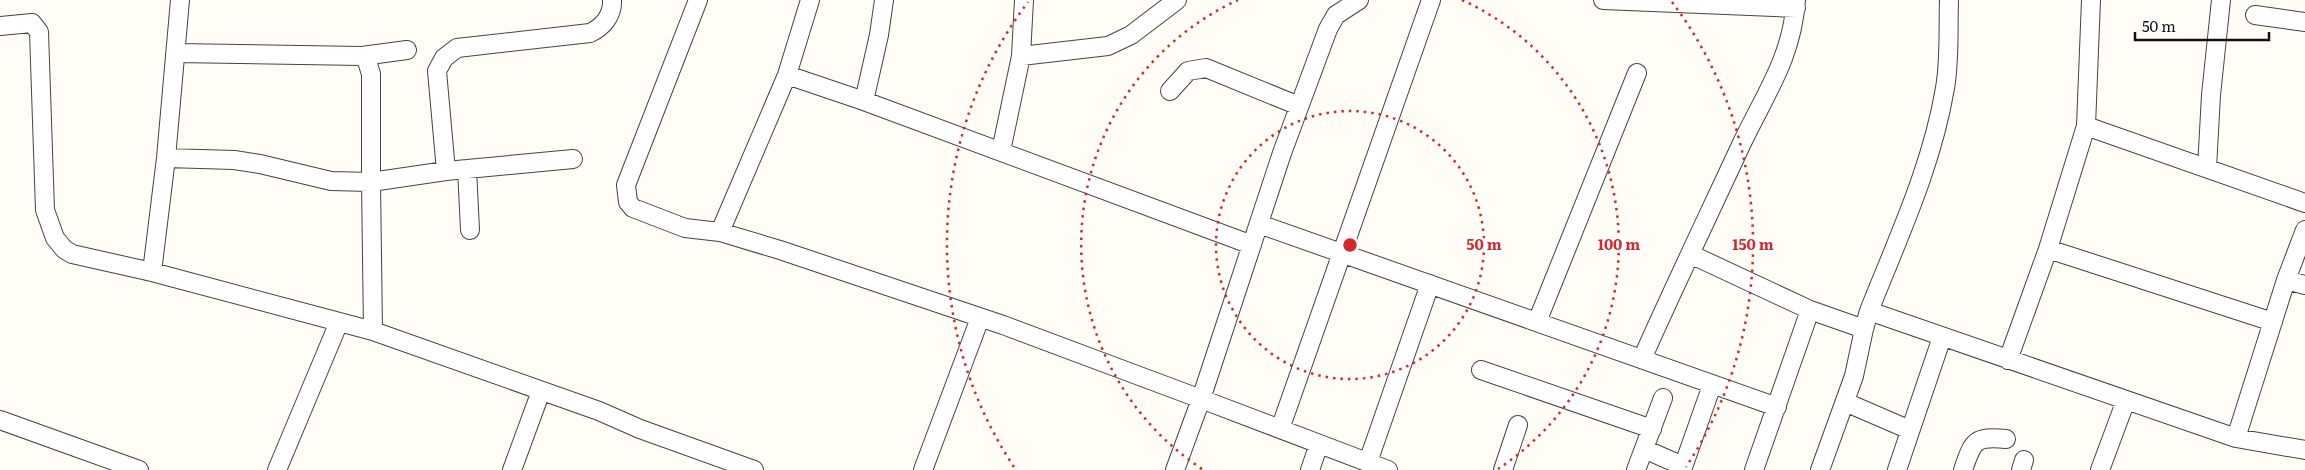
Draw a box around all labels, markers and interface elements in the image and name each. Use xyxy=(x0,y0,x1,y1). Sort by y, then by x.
scale bar xyxy=(2135,10,2269,42)
text: 50 m xyxy=(2142,14,2176,37)
text: 50 m xyxy=(1466,232,1502,255)
text: 100 m xyxy=(1598,232,1640,255)
text: 150 m xyxy=(1732,232,1774,255)
centre of rings xyxy=(1341,236,1359,254)

